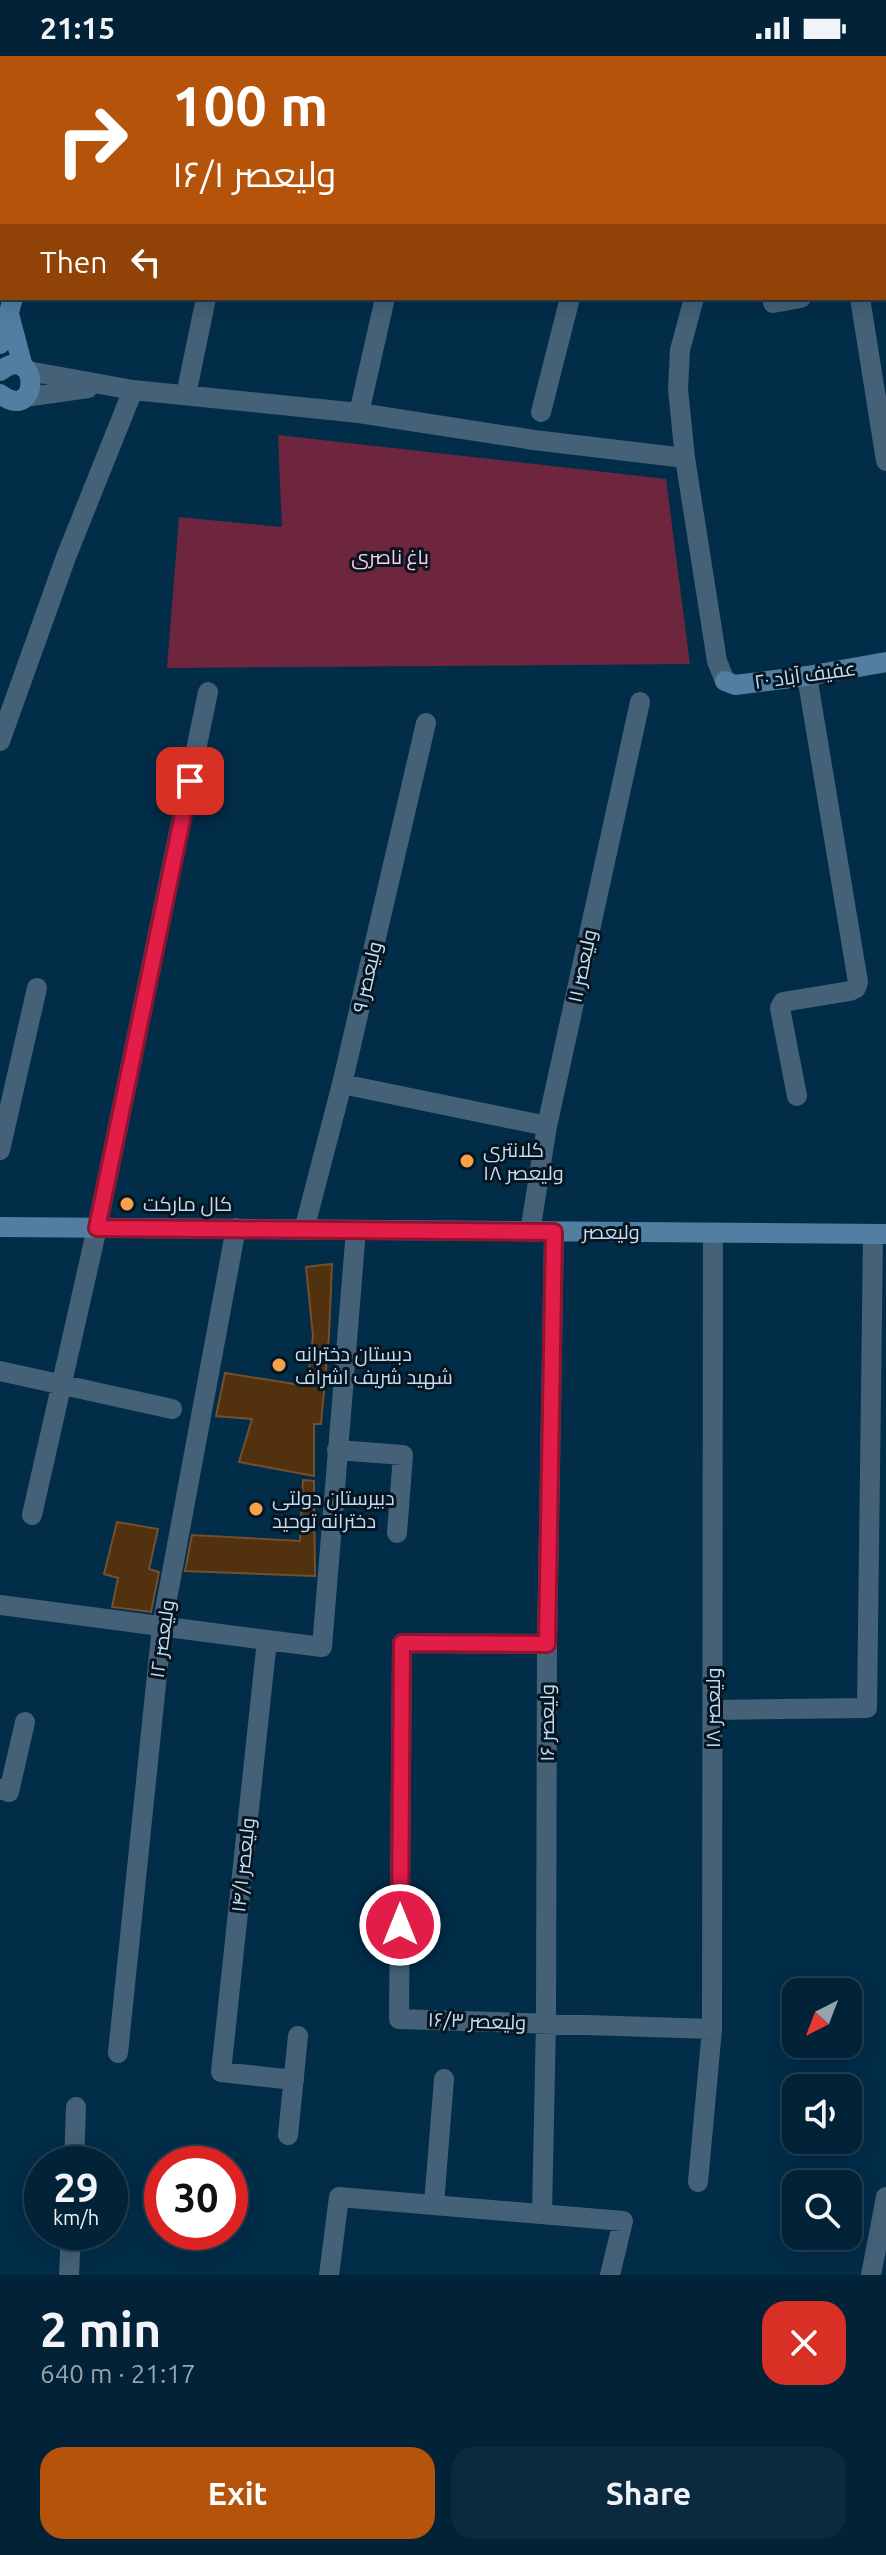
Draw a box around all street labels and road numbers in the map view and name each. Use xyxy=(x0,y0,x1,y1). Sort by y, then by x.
street label: عفیف آباد ۲۰ xyxy=(753,656,857,693)
street label: ۱۱ ولیعصر xyxy=(563,927,601,1005)
street label: ۹ ولیعصر xyxy=(347,939,387,1015)
street label: ولیعصر xyxy=(581,1220,640,1244)
street label: ۱۲ ولیعصر xyxy=(145,1598,179,1680)
street label: ۱۸ ولیعصر xyxy=(701,1668,725,1748)
street label: ۱۶ ولیعصر xyxy=(535,1684,559,1762)
street label: ۱۴/۱ ولیعصر xyxy=(226,1817,260,1913)
street label: ۱۶/۳ ولیعصر xyxy=(427,2007,527,2035)

